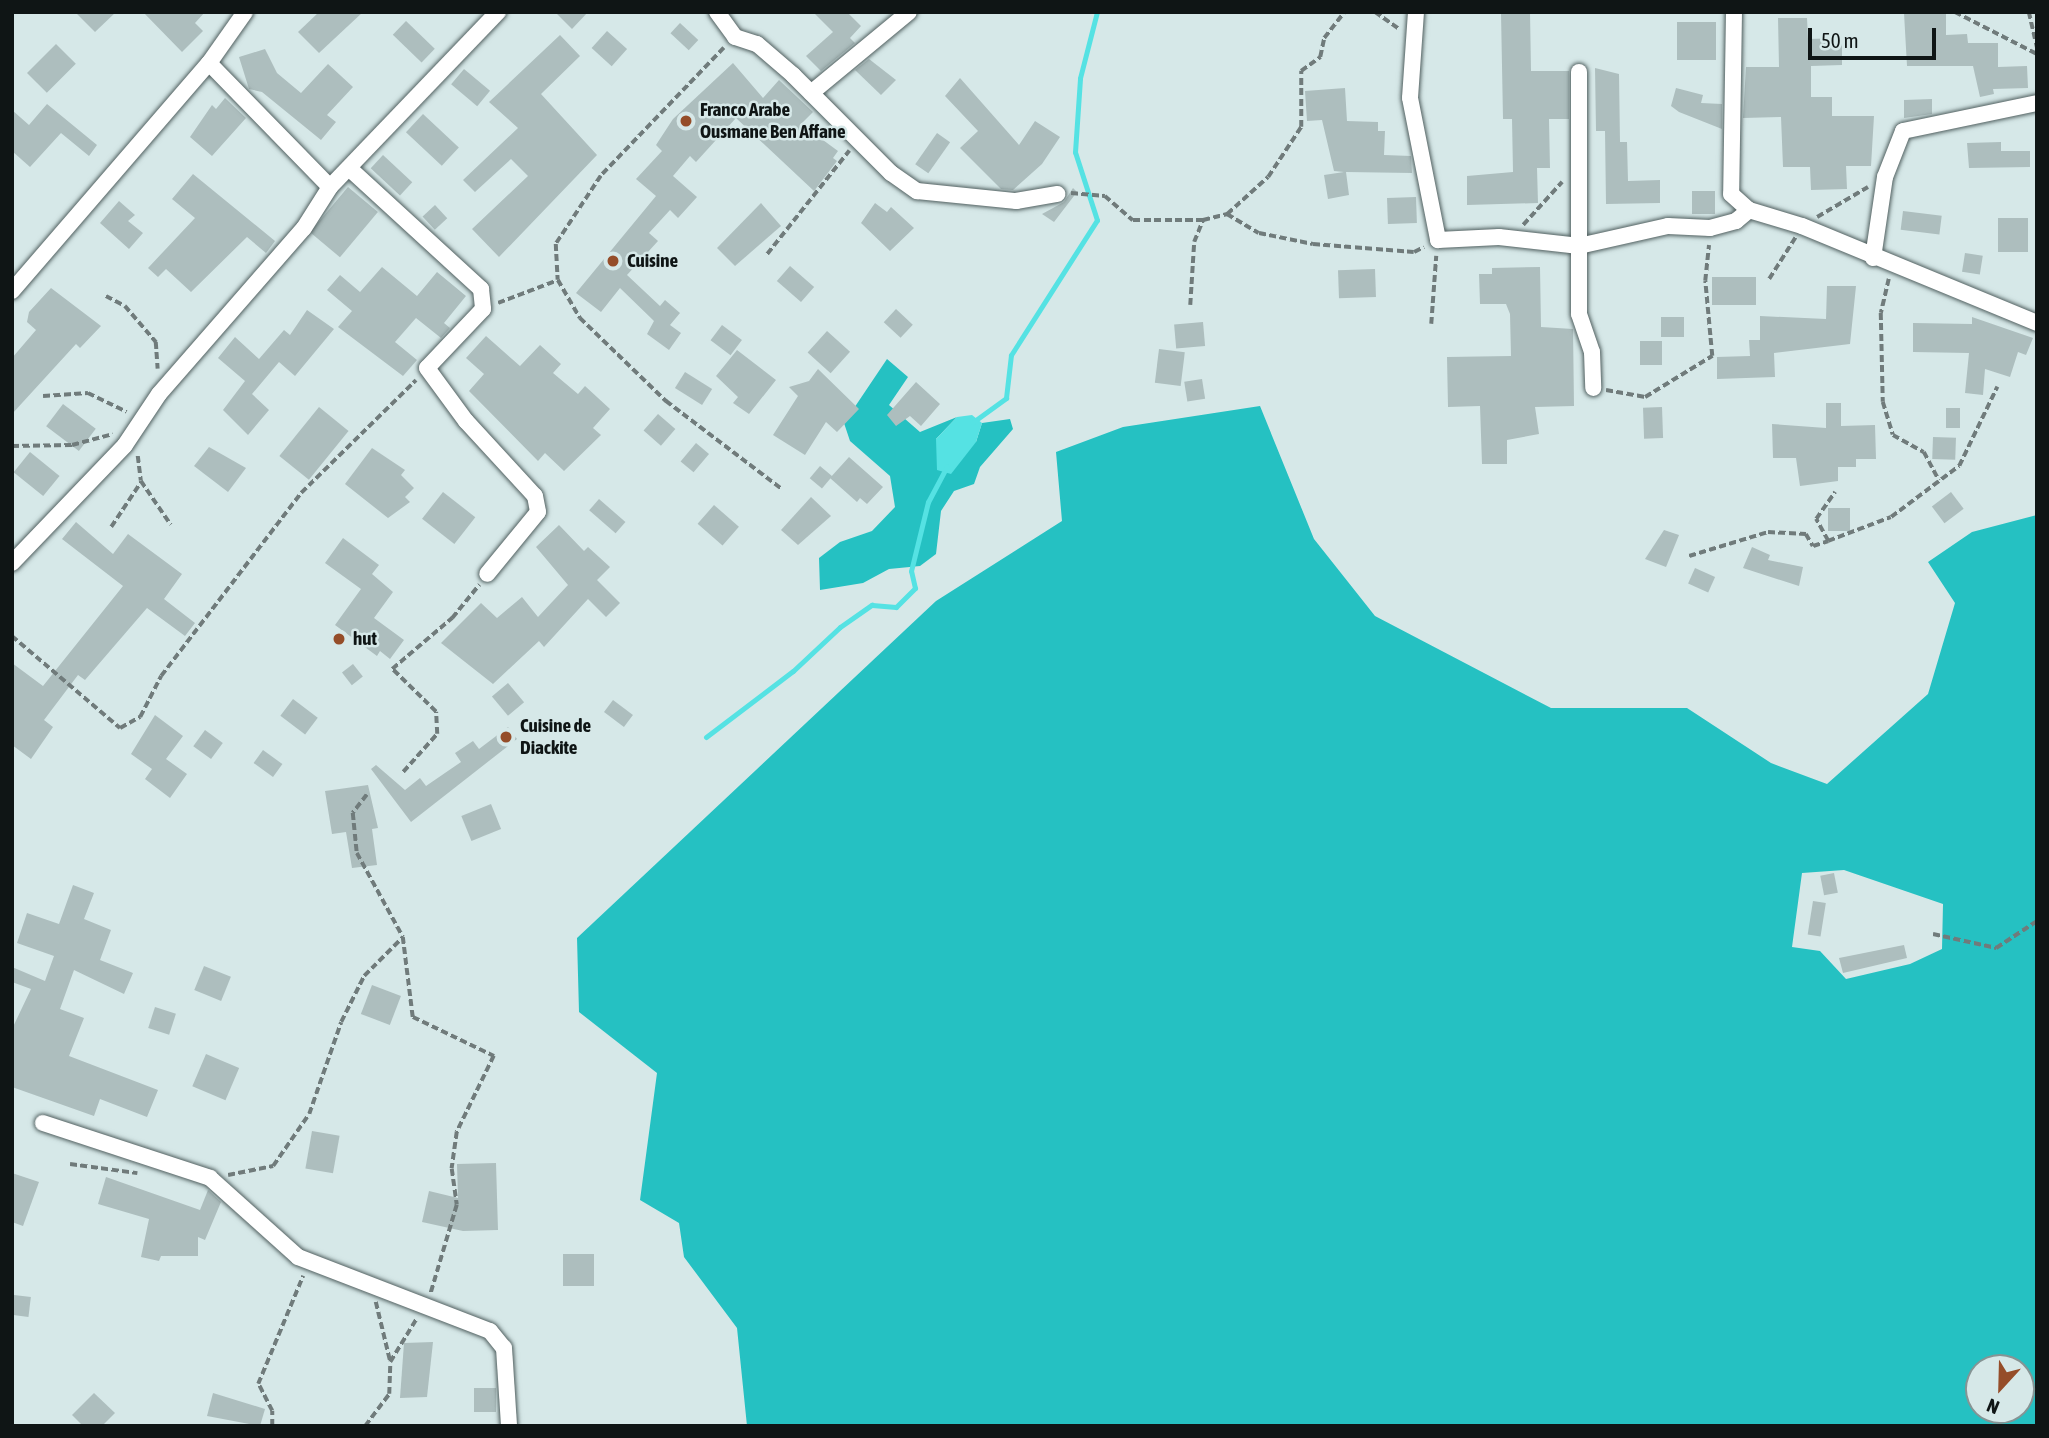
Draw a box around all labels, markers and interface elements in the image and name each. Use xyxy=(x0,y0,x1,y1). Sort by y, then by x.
scale bar xyxy=(1811,14,1939,58)
text: 50 m xyxy=(1821,28,1859,52)
place label: Franco Arabe Ousmane Ben Affane xyxy=(700,99,846,143)
marker: Franco Arabe Ousmane Ben Affane xyxy=(678,113,694,129)
place label: Cuisine xyxy=(627,250,678,272)
marker: Cuisine xyxy=(605,253,621,269)
place label: hut xyxy=(353,628,377,650)
marker: hut xyxy=(331,631,347,647)
place label: Cuisine de Diackite xyxy=(520,715,591,759)
marker: Cuisine de Diackite xyxy=(498,729,514,745)
north arrow xyxy=(1965,1354,2035,1424)
text: N xyxy=(1984,1394,2002,1419)

